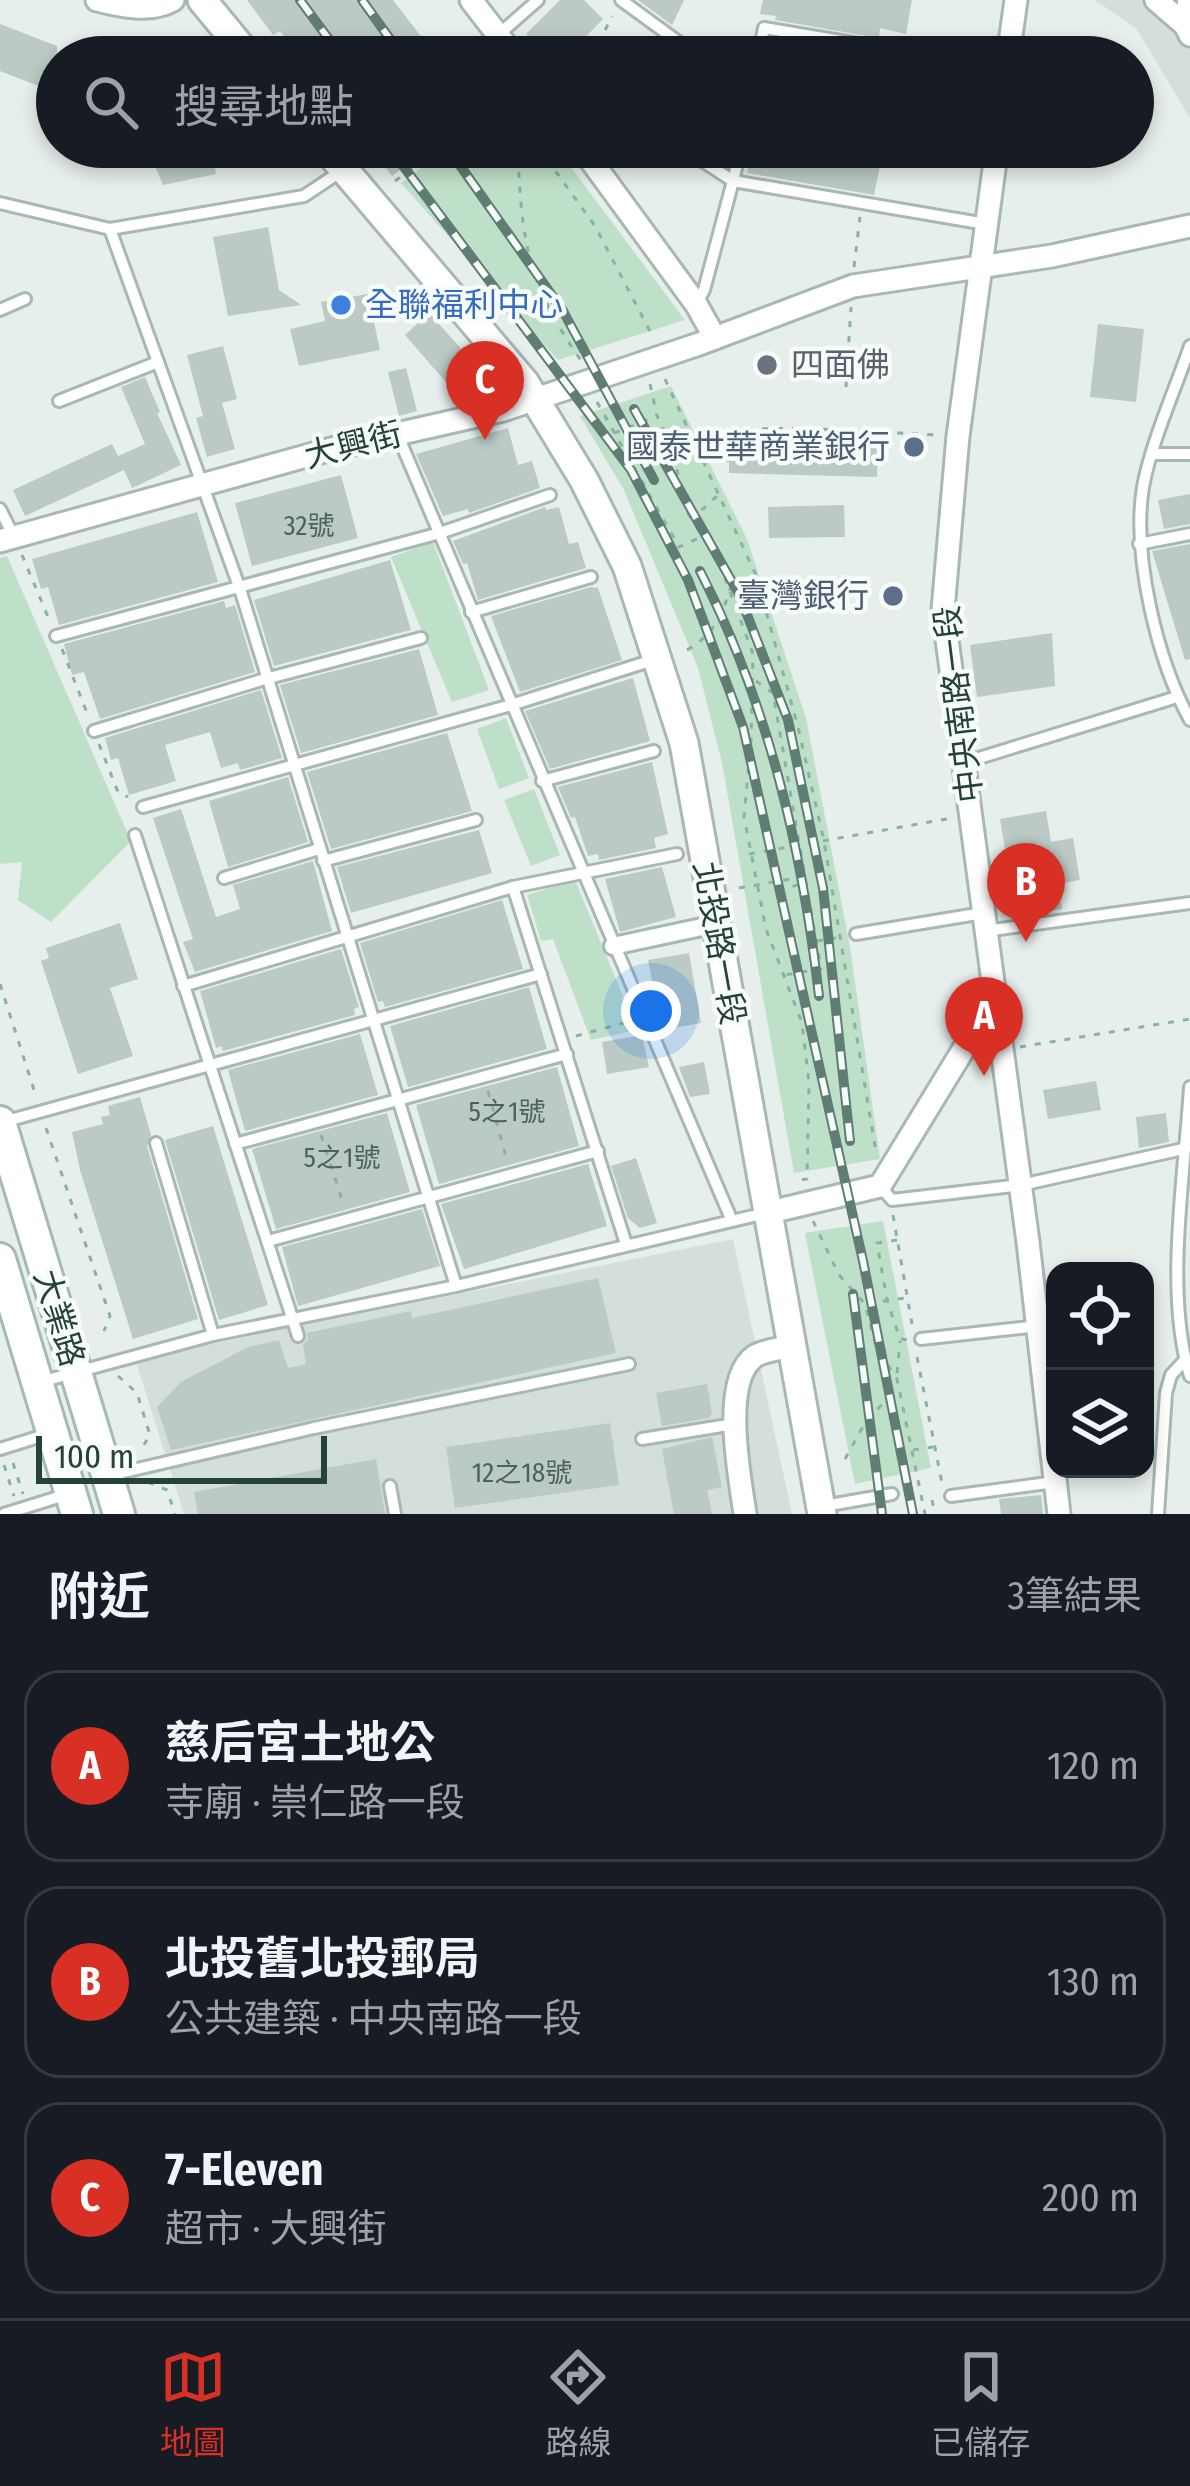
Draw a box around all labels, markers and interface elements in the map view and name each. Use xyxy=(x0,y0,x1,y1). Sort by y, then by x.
search box xyxy=(36,36,1154,168)
icon: search xyxy=(78,69,144,135)
text: 搜尋地點 xyxy=(174,80,354,134)
place label: 全聯福利中心 xyxy=(365,285,563,325)
marker: 全聯福利中心 xyxy=(328,292,354,318)
pin: C xyxy=(446,341,524,440)
place label: 四面佛 xyxy=(791,345,890,385)
marker: 四面佛 xyxy=(754,352,780,378)
street label: 大興街 xyxy=(300,414,406,476)
place label: 國泰世華商業銀行 xyxy=(626,427,890,467)
marker: 國泰世華商業銀行 xyxy=(901,434,927,460)
house number: 32號 xyxy=(284,510,334,542)
place label: 臺灣銀行 xyxy=(737,576,869,616)
marker: 臺灣銀行 xyxy=(880,583,906,609)
street label: 中央南路一段 xyxy=(927,603,991,805)
pin: B xyxy=(987,843,1065,942)
street label: 北投路一段 xyxy=(685,858,753,1028)
pin: A xyxy=(945,977,1023,1076)
your location xyxy=(621,981,681,1041)
house number: 5之1號 xyxy=(469,1096,545,1128)
house number: 5之1號 xyxy=(304,1142,380,1174)
map controls xyxy=(1046,1262,1154,1478)
button: locate xyxy=(1046,1262,1154,1370)
street label: 大業路 xyxy=(25,1265,93,1371)
button: layers xyxy=(1046,1370,1154,1478)
scale bar xyxy=(36,1430,327,1483)
text: 100 m xyxy=(54,1437,134,1477)
house number: 12之18號 xyxy=(472,1457,572,1489)
text: 附近 xyxy=(48,1566,150,1628)
text: 3筆結果 xyxy=(1007,1573,1142,1619)
text: 慈后宮土地公 xyxy=(165,1716,435,1770)
text: A xyxy=(79,1743,101,1789)
text: 120 m xyxy=(1047,1743,1139,1789)
text: 寺廟 · 崇仁路一段 xyxy=(165,1780,465,1826)
text: 北投舊北投郵局 xyxy=(165,1932,480,1986)
text: B xyxy=(79,1959,101,2005)
text: 130 m xyxy=(1047,1959,1139,2005)
text: 公共建築 · 中央南路一段 xyxy=(165,1996,582,2042)
text: 7-Eleven xyxy=(165,2143,324,2197)
text: C xyxy=(80,2175,100,2221)
text: 200 m xyxy=(1042,2175,1139,2221)
text: 超市 · 大興街 xyxy=(165,2206,387,2252)
tab: 地圖 xyxy=(160,2344,226,2464)
tab: 路線 xyxy=(545,2344,611,2464)
tab: 已儲存 xyxy=(931,2344,1030,2464)

